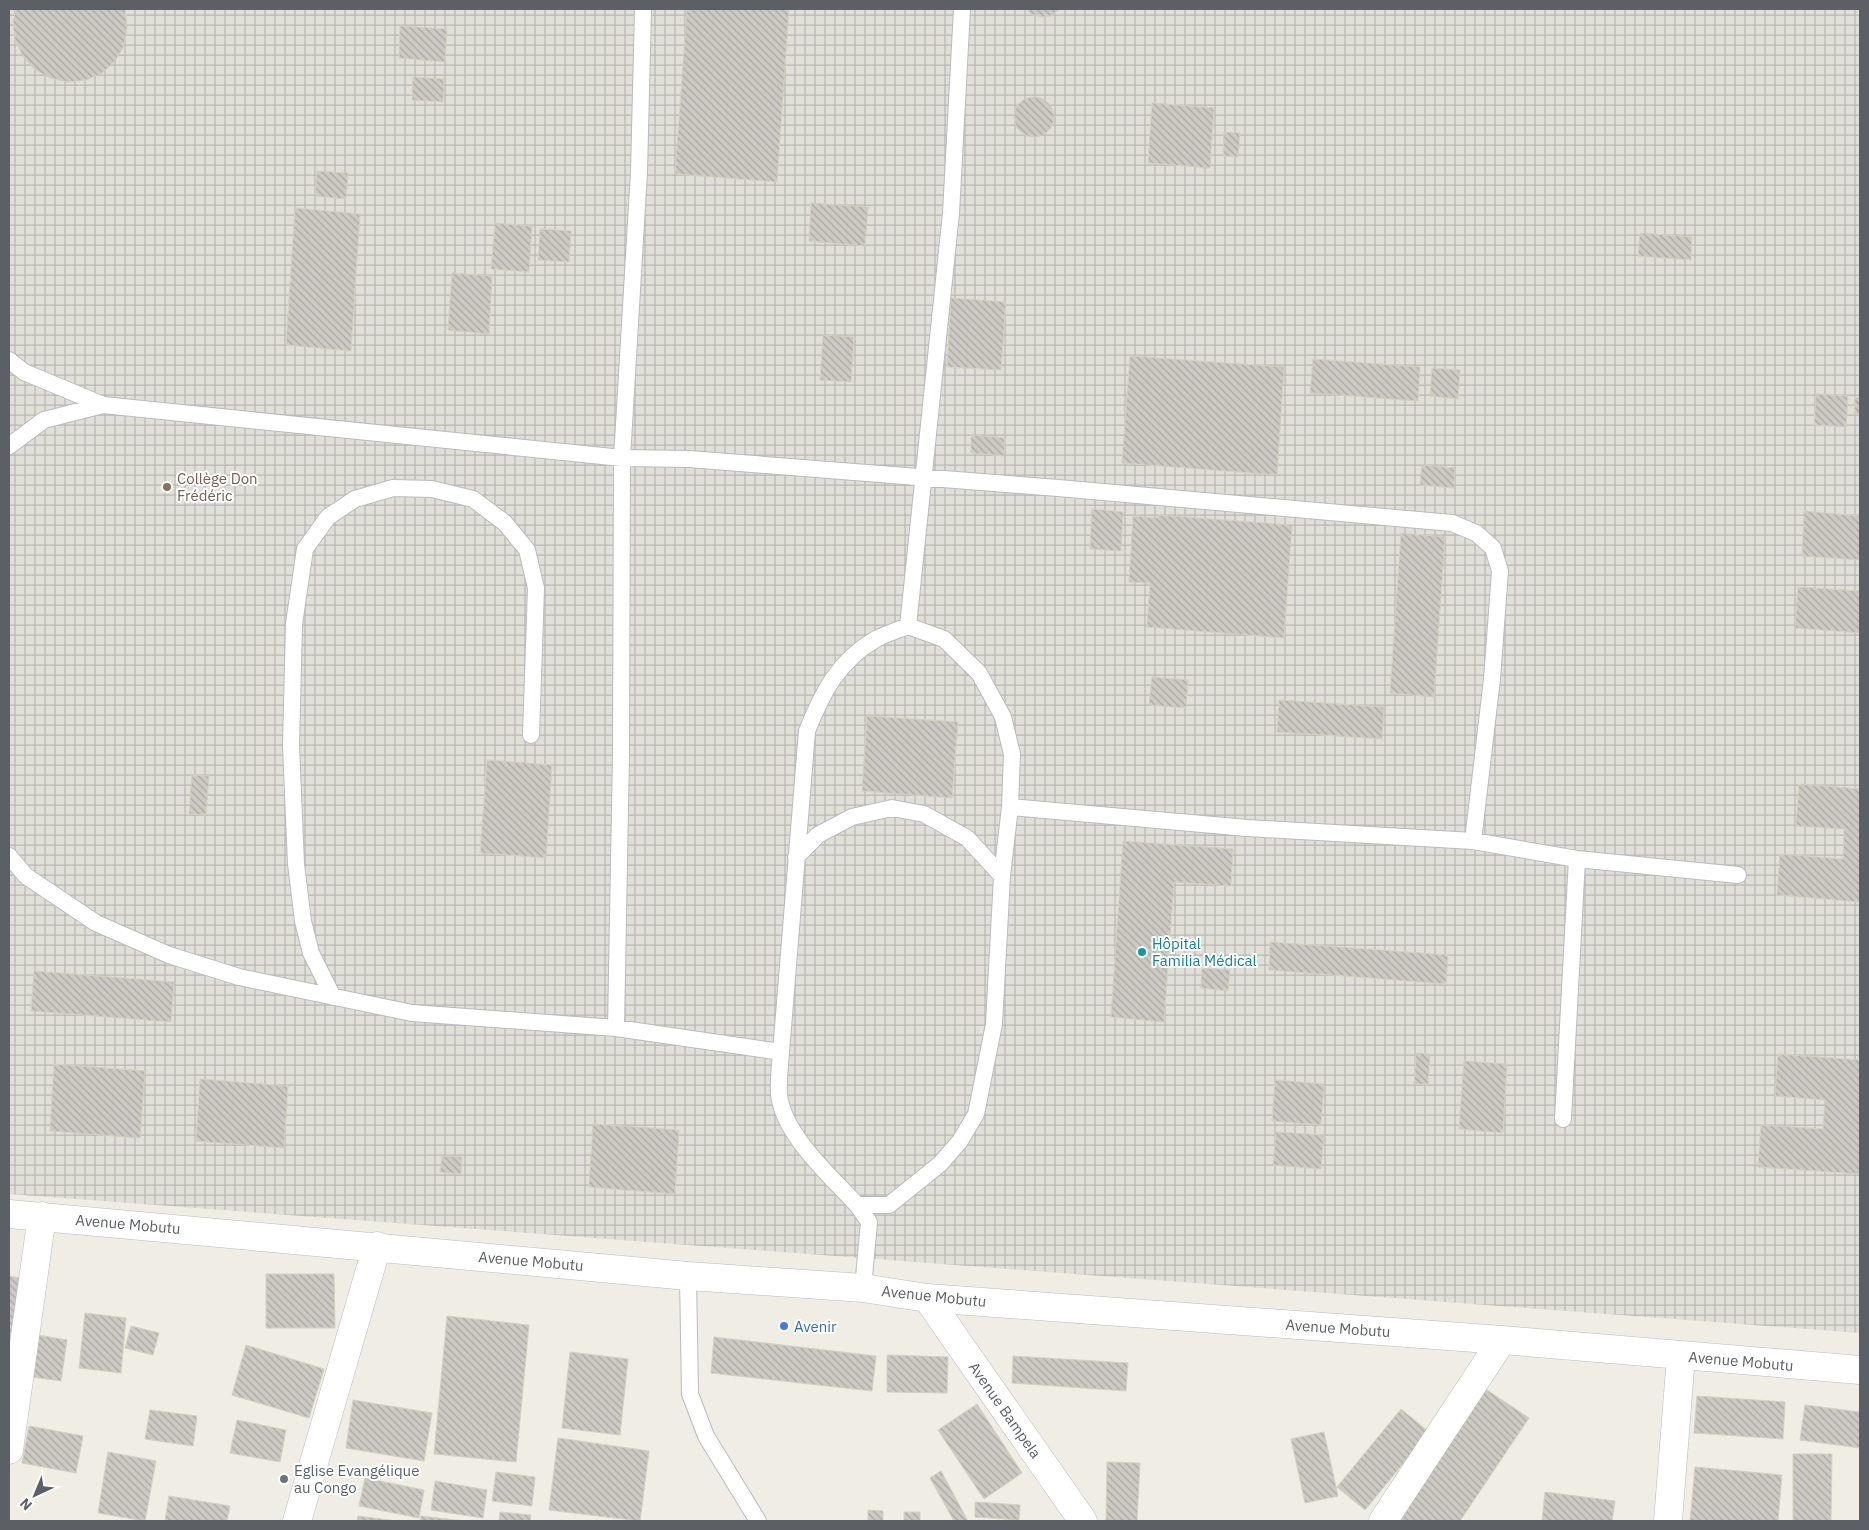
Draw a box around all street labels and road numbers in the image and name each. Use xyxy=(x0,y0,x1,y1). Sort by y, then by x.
street label: Avenue Mobutu xyxy=(75,1210,181,1238)
street label: Avenue Mobutu xyxy=(478,1247,584,1275)
street label: Avenue Mobutu xyxy=(881,1281,987,1311)
street label: Avenue Mobutu xyxy=(1285,1315,1391,1341)
street label: Avenue Mobutu xyxy=(1688,1347,1794,1375)
street label: Avenue Bampela xyxy=(965,1358,1045,1462)

